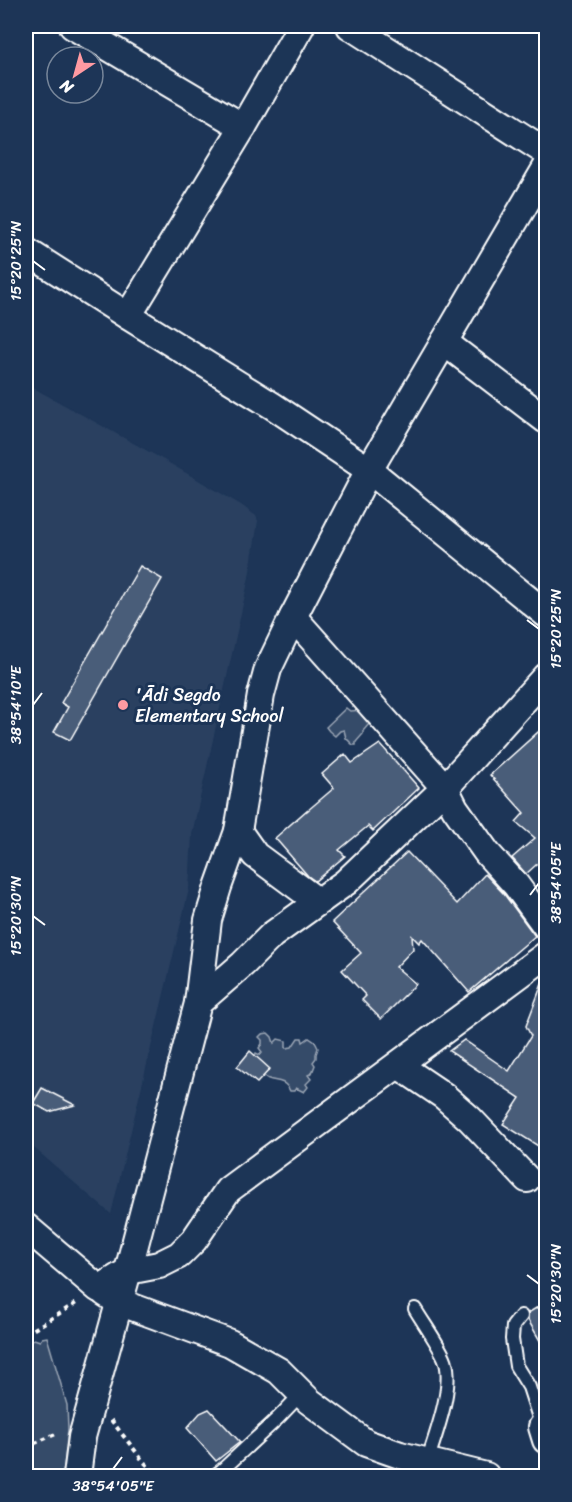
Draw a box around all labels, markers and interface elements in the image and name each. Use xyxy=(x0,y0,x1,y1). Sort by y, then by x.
north arrow xyxy=(45,45,105,105)
text: N xyxy=(53,71,80,102)
text: 15°20'25"N xyxy=(3,220,29,301)
text: 15°20'25"N xyxy=(543,588,569,669)
text: 38°54'10"E xyxy=(3,664,29,744)
place label: 'Ādi Segdo Elementary School xyxy=(135,679,284,732)
marker: 'Ādi Segdo Elementary School xyxy=(116,698,130,712)
text: 38°54'05"E xyxy=(543,841,569,924)
text: 15°20'30"N xyxy=(3,875,29,956)
text: 15°20'30"N xyxy=(543,1243,569,1324)
text: 38°54'05"E xyxy=(72,1473,155,1499)

